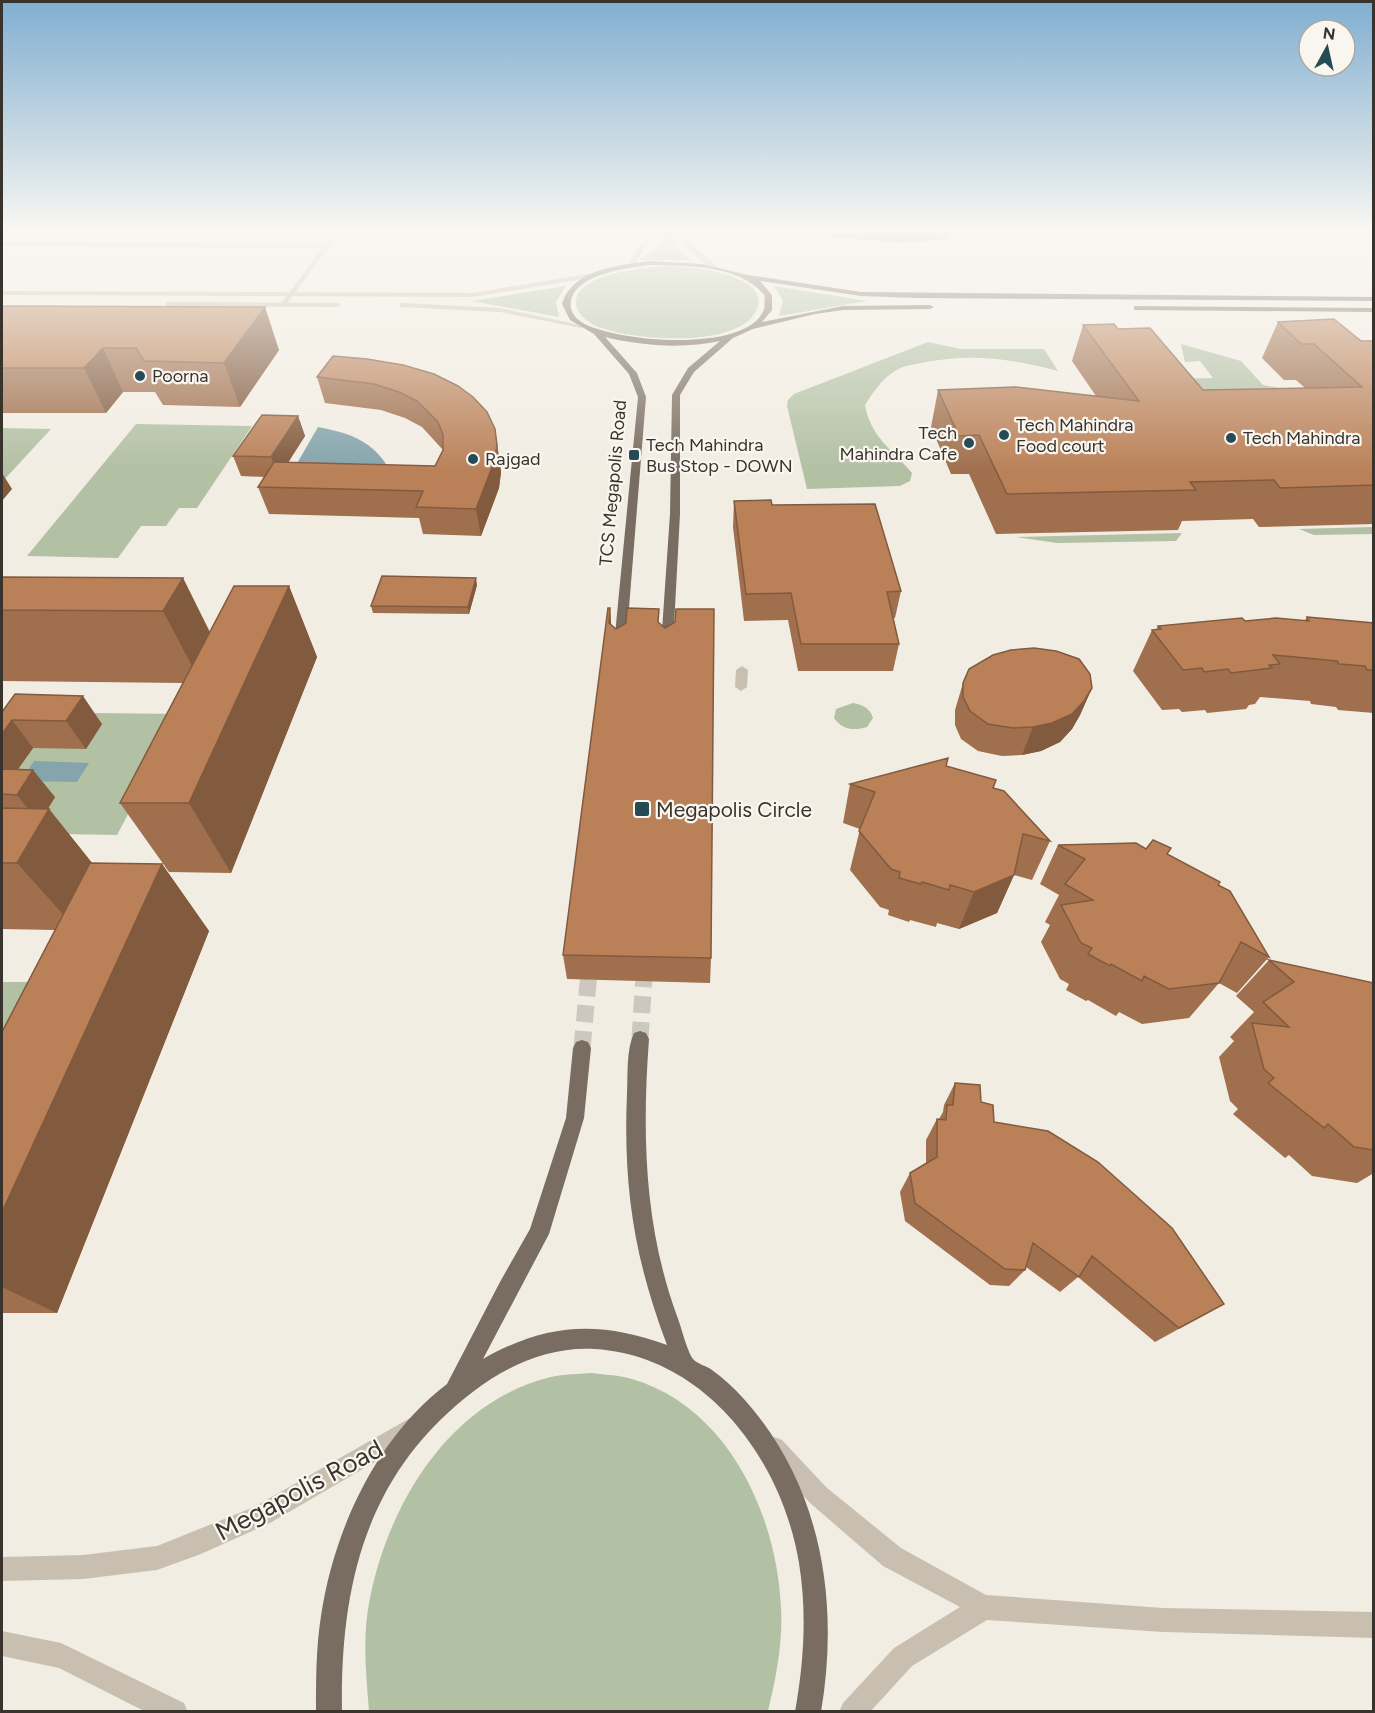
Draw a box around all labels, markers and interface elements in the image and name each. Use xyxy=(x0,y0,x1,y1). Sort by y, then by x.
north arrow xyxy=(1297,18,1357,78)
text: N xyxy=(1322,23,1336,44)
place label: Poorna xyxy=(152,365,208,387)
marker: Poorna xyxy=(133,369,147,383)
street label: TCS Megapolis Road xyxy=(595,399,631,567)
place label: Tech Mahindra Food court xyxy=(1016,414,1133,457)
place label: Tech Mahindra Cafe xyxy=(840,422,957,465)
place label: Tech Mahindra xyxy=(1243,427,1360,449)
marker: Tech Mahindra Food court xyxy=(997,428,1011,442)
marker: Tech Mahindra xyxy=(1224,431,1238,445)
place label: Tech Mahindra Bus Stop - DOWN xyxy=(646,434,793,477)
marker: Tech Mahindra Cafe xyxy=(962,436,976,450)
place label: Rajgad xyxy=(485,448,541,470)
marker: Tech Mahindra Bus Stop - DOWN xyxy=(627,448,641,462)
marker: Rajgad xyxy=(466,452,480,466)
place label: Megapolis Circle xyxy=(656,797,812,822)
marker: Megapolis Circle xyxy=(633,800,651,818)
street label: Megapolis Road xyxy=(210,1432,388,1548)

